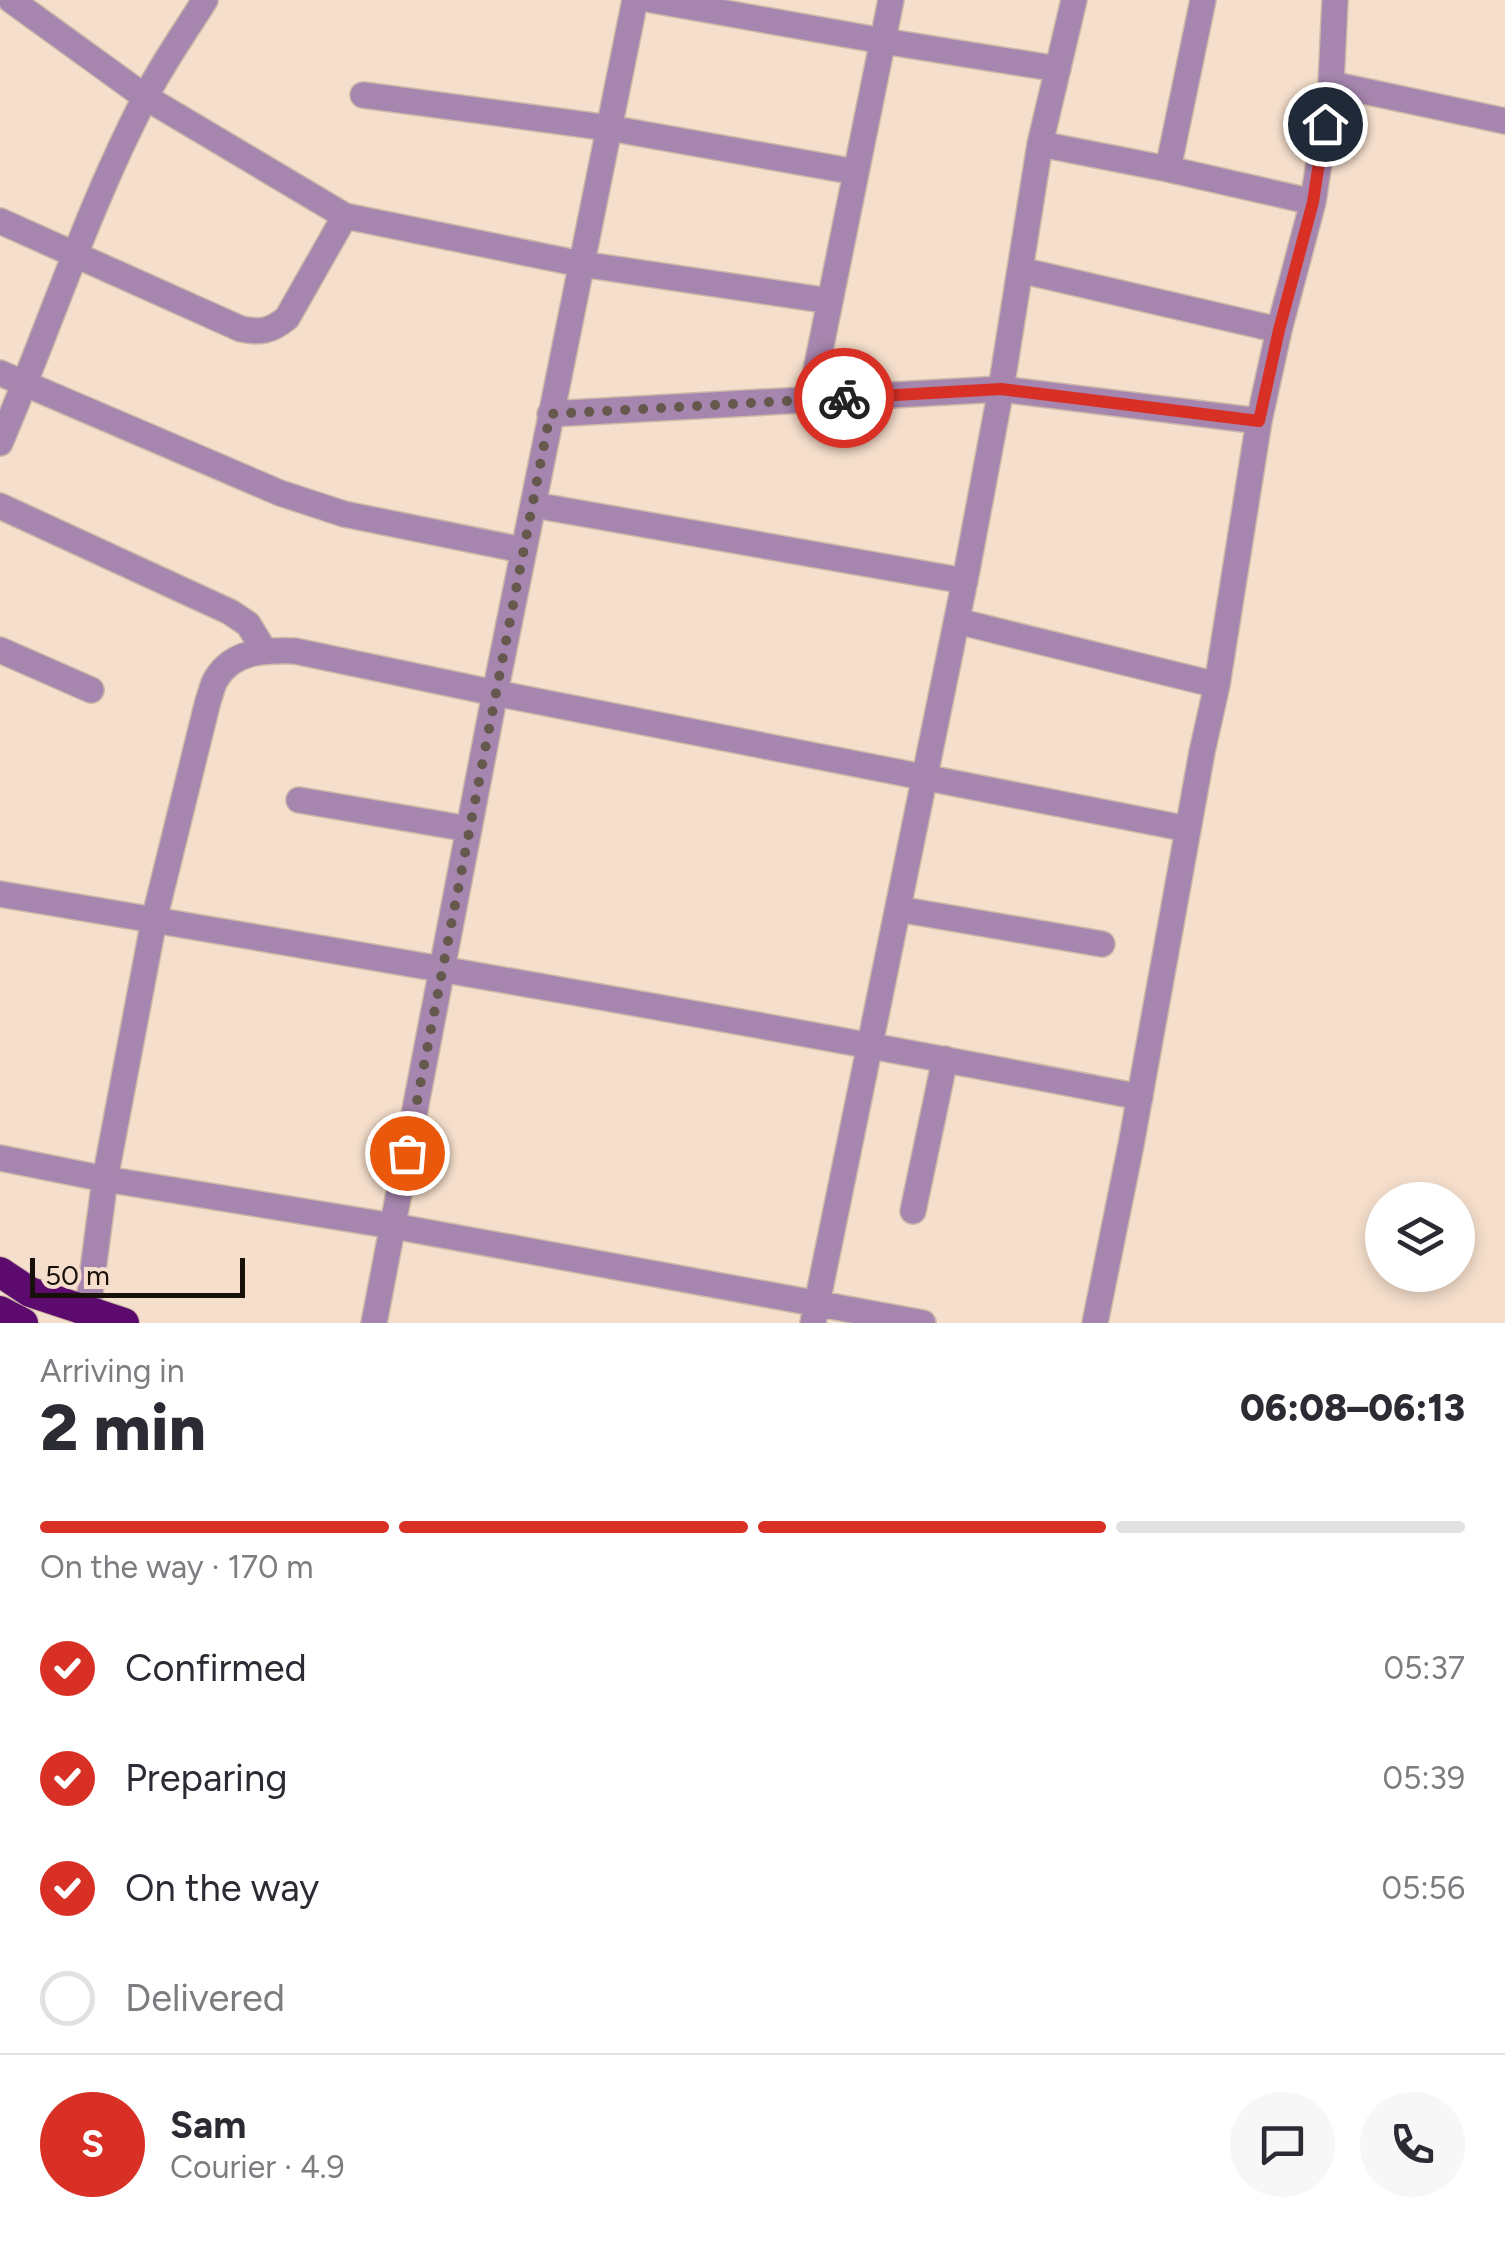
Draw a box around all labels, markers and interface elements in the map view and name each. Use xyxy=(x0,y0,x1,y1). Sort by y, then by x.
pin xyxy=(1283,82,1368,167)
icon: home xyxy=(1298,97,1353,152)
courier xyxy=(794,348,894,448)
icon: bike xyxy=(817,371,872,426)
pin xyxy=(365,1111,450,1196)
icon: bag xyxy=(380,1126,435,1181)
map controls xyxy=(1365,1182,1475,1292)
button: layers xyxy=(1365,1182,1475,1292)
scale bar xyxy=(30,1253,245,1298)
text: 50 m xyxy=(45,1258,110,1292)
text: Arriving in xyxy=(40,1352,185,1390)
text: 06:08–06:13 xyxy=(1240,1385,1465,1431)
text: 2 min xyxy=(40,1388,206,1466)
text: On the way · 170 m xyxy=(40,1548,314,1586)
icon: check xyxy=(40,1641,95,1696)
text: Confirmed xyxy=(125,1645,307,1691)
text: 05:37 xyxy=(1383,1649,1465,1687)
icon: check xyxy=(40,1751,95,1806)
text: Preparing xyxy=(125,1755,287,1801)
text: 05:39 xyxy=(1382,1759,1465,1797)
icon: check xyxy=(40,1861,95,1916)
text: On the way xyxy=(125,1865,319,1911)
text: 05:56 xyxy=(1381,1869,1465,1907)
text: Delivered xyxy=(125,1975,285,2021)
button: chat xyxy=(1230,2092,1335,2197)
button: phone xyxy=(1360,2092,1465,2197)
text: Sam xyxy=(170,2102,246,2148)
text: S xyxy=(81,2121,104,2167)
text: Courier · 4.9 xyxy=(170,2148,345,2186)

